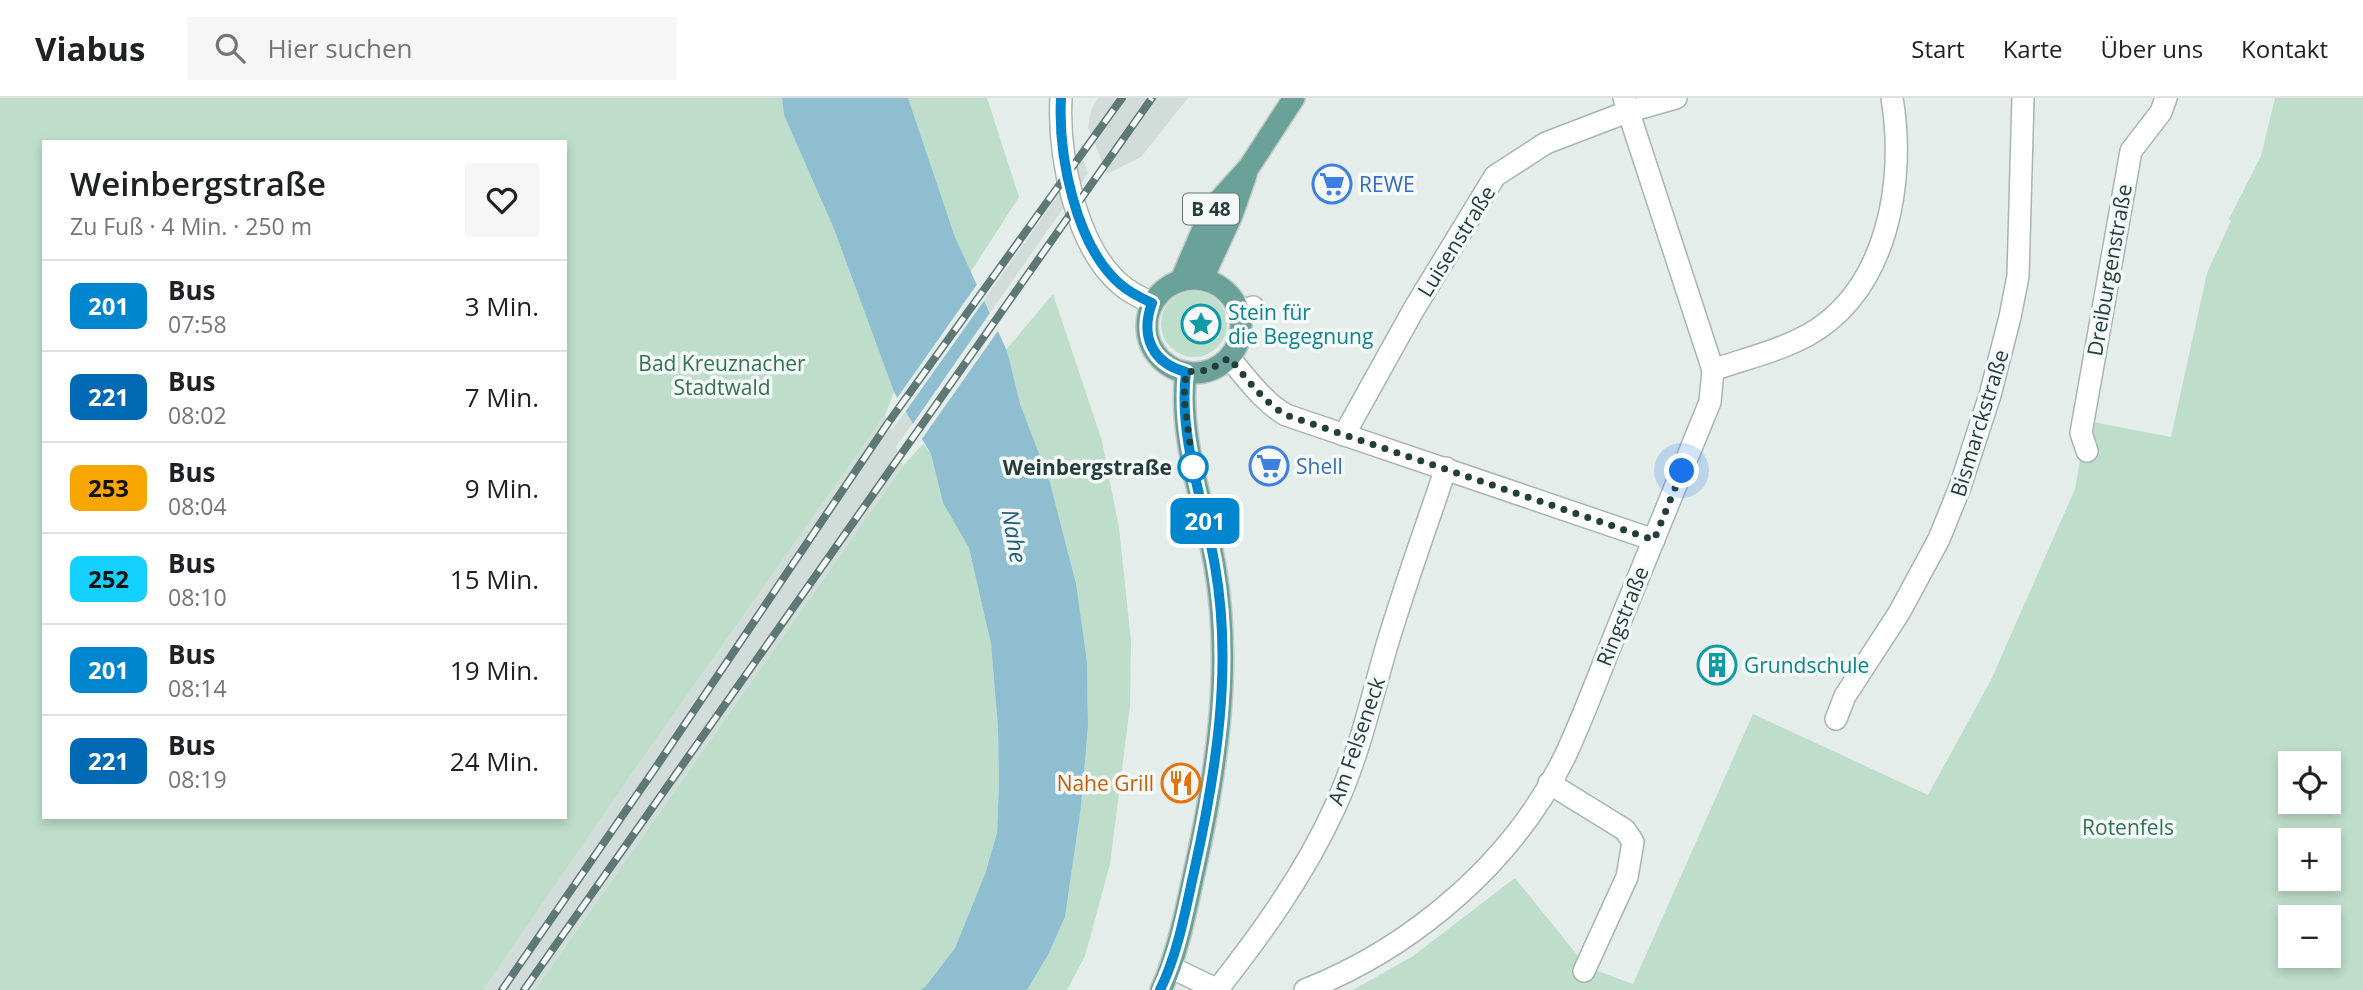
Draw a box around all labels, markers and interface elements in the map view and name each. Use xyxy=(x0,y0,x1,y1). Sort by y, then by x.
search box xyxy=(187,17,677,80)
text: Viabus xyxy=(35,26,145,71)
icon: search xyxy=(211,29,249,67)
text: Hier suchen xyxy=(267,30,412,66)
text: Start xyxy=(1911,32,1965,65)
text: Karte xyxy=(2003,32,2063,65)
text: Über uns xyxy=(2101,32,2203,65)
text: Kontakt xyxy=(2241,32,2328,65)
text: Weinbergstraße xyxy=(70,161,326,206)
button: heart xyxy=(465,163,539,237)
supermarket icon: REWE xyxy=(1311,163,1353,205)
place label: REWE xyxy=(1359,170,1415,198)
street label: Luisenstraße xyxy=(1411,180,1501,302)
street label: Dreiburgenstraße xyxy=(2080,182,2138,358)
road number: B 48 xyxy=(1183,194,1239,225)
text: Zu Fuß · 4 Min. · 250 m xyxy=(70,210,312,242)
text: Bus xyxy=(168,272,215,308)
text: 3 Min. xyxy=(465,288,539,324)
text: 201 xyxy=(88,289,129,322)
place label: Stein für die Begegnung xyxy=(1228,298,1373,350)
place icon: Stein für die Begegnung xyxy=(1180,303,1222,345)
text: 07:58 xyxy=(168,308,227,340)
street label: Bismarckstraße xyxy=(1943,346,2015,500)
park label: Bad Kreuznacher Stadtwald xyxy=(638,349,806,401)
text: Bus xyxy=(168,363,215,399)
text: 7 Min. xyxy=(465,379,539,415)
text: 221 xyxy=(88,380,129,413)
text: 08:02 xyxy=(168,399,227,431)
supermarket icon: Shell xyxy=(1248,445,1290,487)
marker: Weinbergstraße xyxy=(1178,452,1208,482)
place label: Shell xyxy=(1296,452,1343,480)
place label: Weinbergstraße xyxy=(1003,453,1172,481)
your location xyxy=(1664,453,1699,488)
text: Bus xyxy=(168,454,215,490)
text: 9 Min. xyxy=(465,470,539,506)
text: 253 xyxy=(88,471,129,504)
text: 08:04 xyxy=(168,490,227,522)
line badge: 201 xyxy=(1165,498,1245,544)
text: 201 xyxy=(1184,504,1226,537)
water label: Nahe xyxy=(995,507,1035,565)
text: Bus xyxy=(168,545,215,581)
text: 15 Min. xyxy=(450,561,539,597)
text: 252 xyxy=(88,562,129,595)
street label: Ringstraße xyxy=(1589,562,1655,670)
text: 08:10 xyxy=(168,581,227,613)
text: Bus xyxy=(168,636,215,672)
building icon: Grundschule xyxy=(1696,644,1738,686)
place label: Grundschule xyxy=(1744,651,1869,679)
text: 19 Min. xyxy=(450,652,539,688)
text: 201 xyxy=(88,653,129,686)
text: 08:14 xyxy=(168,672,227,704)
street label: Am Felseneck xyxy=(1321,673,1391,809)
text: Bus xyxy=(168,727,215,763)
text: 24 Min. xyxy=(450,743,539,779)
text: 221 xyxy=(88,744,129,777)
map controls xyxy=(2278,751,2341,968)
button: locate xyxy=(2278,751,2341,814)
restaurant icon: Nahe Grill xyxy=(1160,762,1202,804)
text: 08:19 xyxy=(168,763,227,795)
place label: Nahe Grill xyxy=(1057,769,1154,797)
park label: Rotenfels xyxy=(2082,813,2174,841)
button: + xyxy=(2278,828,2341,891)
button: − xyxy=(2278,905,2341,968)

